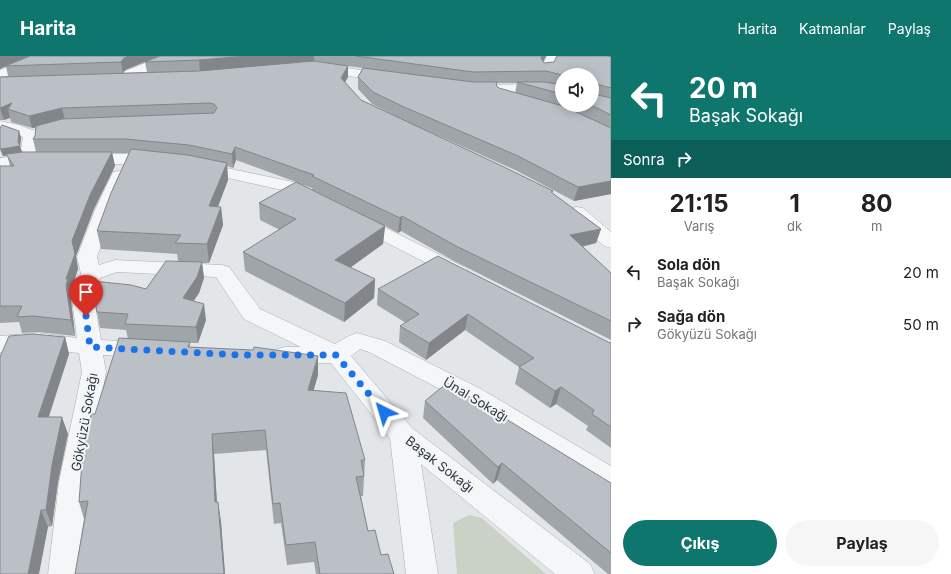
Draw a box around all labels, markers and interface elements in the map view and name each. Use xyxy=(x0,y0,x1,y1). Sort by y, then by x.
text: Harita xyxy=(20,17,76,40)
text: Harita xyxy=(737,20,777,37)
text: Katmanlar xyxy=(799,20,866,37)
text: Paylaş xyxy=(888,20,931,37)
map controls xyxy=(555,68,599,112)
button: sound xyxy=(555,68,599,112)
text: 20 m xyxy=(689,71,758,105)
icon: left xyxy=(623,72,675,124)
text: Başak Sokağı xyxy=(689,105,803,126)
icon: right xyxy=(673,148,695,170)
text: Sonra xyxy=(623,150,665,169)
text: 21:15 xyxy=(669,189,729,218)
text: 1 xyxy=(789,189,800,218)
text: 80 xyxy=(861,189,893,218)
text: Varış xyxy=(684,218,714,234)
text: dk xyxy=(787,218,802,234)
text: m xyxy=(871,218,882,234)
text: Sola dön xyxy=(657,255,720,274)
icon: left xyxy=(623,261,645,283)
text: 20 m xyxy=(903,263,939,282)
text: Başak Sokağı xyxy=(657,274,739,290)
pin xyxy=(69,275,103,316)
icon: arrive xyxy=(75,281,97,303)
text: Sağa dön xyxy=(657,307,725,326)
icon: right xyxy=(623,313,645,335)
text: 50 m xyxy=(903,315,939,334)
text: Gökyüzü Sokağı xyxy=(657,326,757,342)
street label: Gökyüzü Sokağı xyxy=(67,371,101,473)
street label: Ünal Sokağı xyxy=(441,373,511,425)
position arrow xyxy=(363,391,405,433)
street label: Başak Sokağı xyxy=(403,432,477,496)
button: Çıkış xyxy=(623,520,777,566)
button: Paylaş xyxy=(785,520,939,566)

